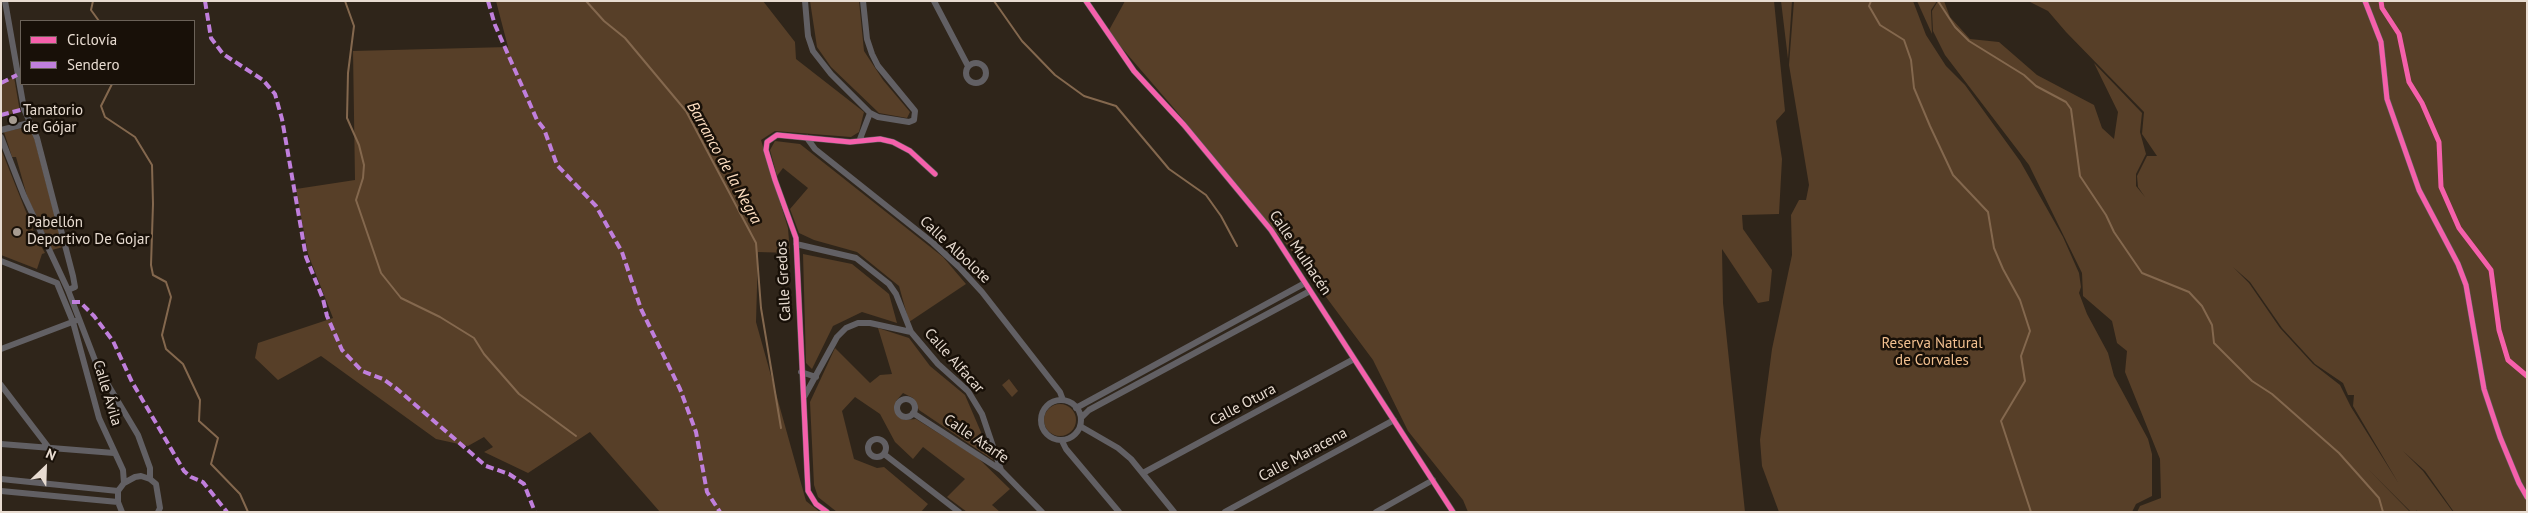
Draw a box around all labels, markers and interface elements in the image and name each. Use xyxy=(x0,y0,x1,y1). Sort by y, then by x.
legend xyxy=(20,20,195,85)
text: Ciclovía xyxy=(67,30,117,49)
text: Sendero xyxy=(67,55,120,74)
water label: Barranco de la Negra xyxy=(682,99,766,227)
place label: Tanatorio de Gójar xyxy=(23,102,83,137)
marker: Tanatorio de Gójar xyxy=(7,114,19,126)
street label: Calle Mulhacén xyxy=(1265,207,1335,299)
street label: Calle Albolote xyxy=(916,213,994,287)
place label: Pabellón Deportivo De Gojar xyxy=(27,214,150,249)
marker: Pabellón Deportivo De Gojar xyxy=(11,226,23,238)
street label: Calle Gredos xyxy=(773,240,795,322)
street label: Calle Alfacar xyxy=(920,325,988,397)
park label: Reserva Natural de Corvales xyxy=(1881,335,1983,370)
street label: Calle Ávila xyxy=(89,358,125,428)
street label: Calle Otura xyxy=(1207,380,1279,430)
street label: Calle Atarfe xyxy=(940,411,1012,467)
street label: Calle Maracena xyxy=(1256,424,1350,486)
north arrow xyxy=(20,443,70,493)
text: N xyxy=(43,444,59,464)

